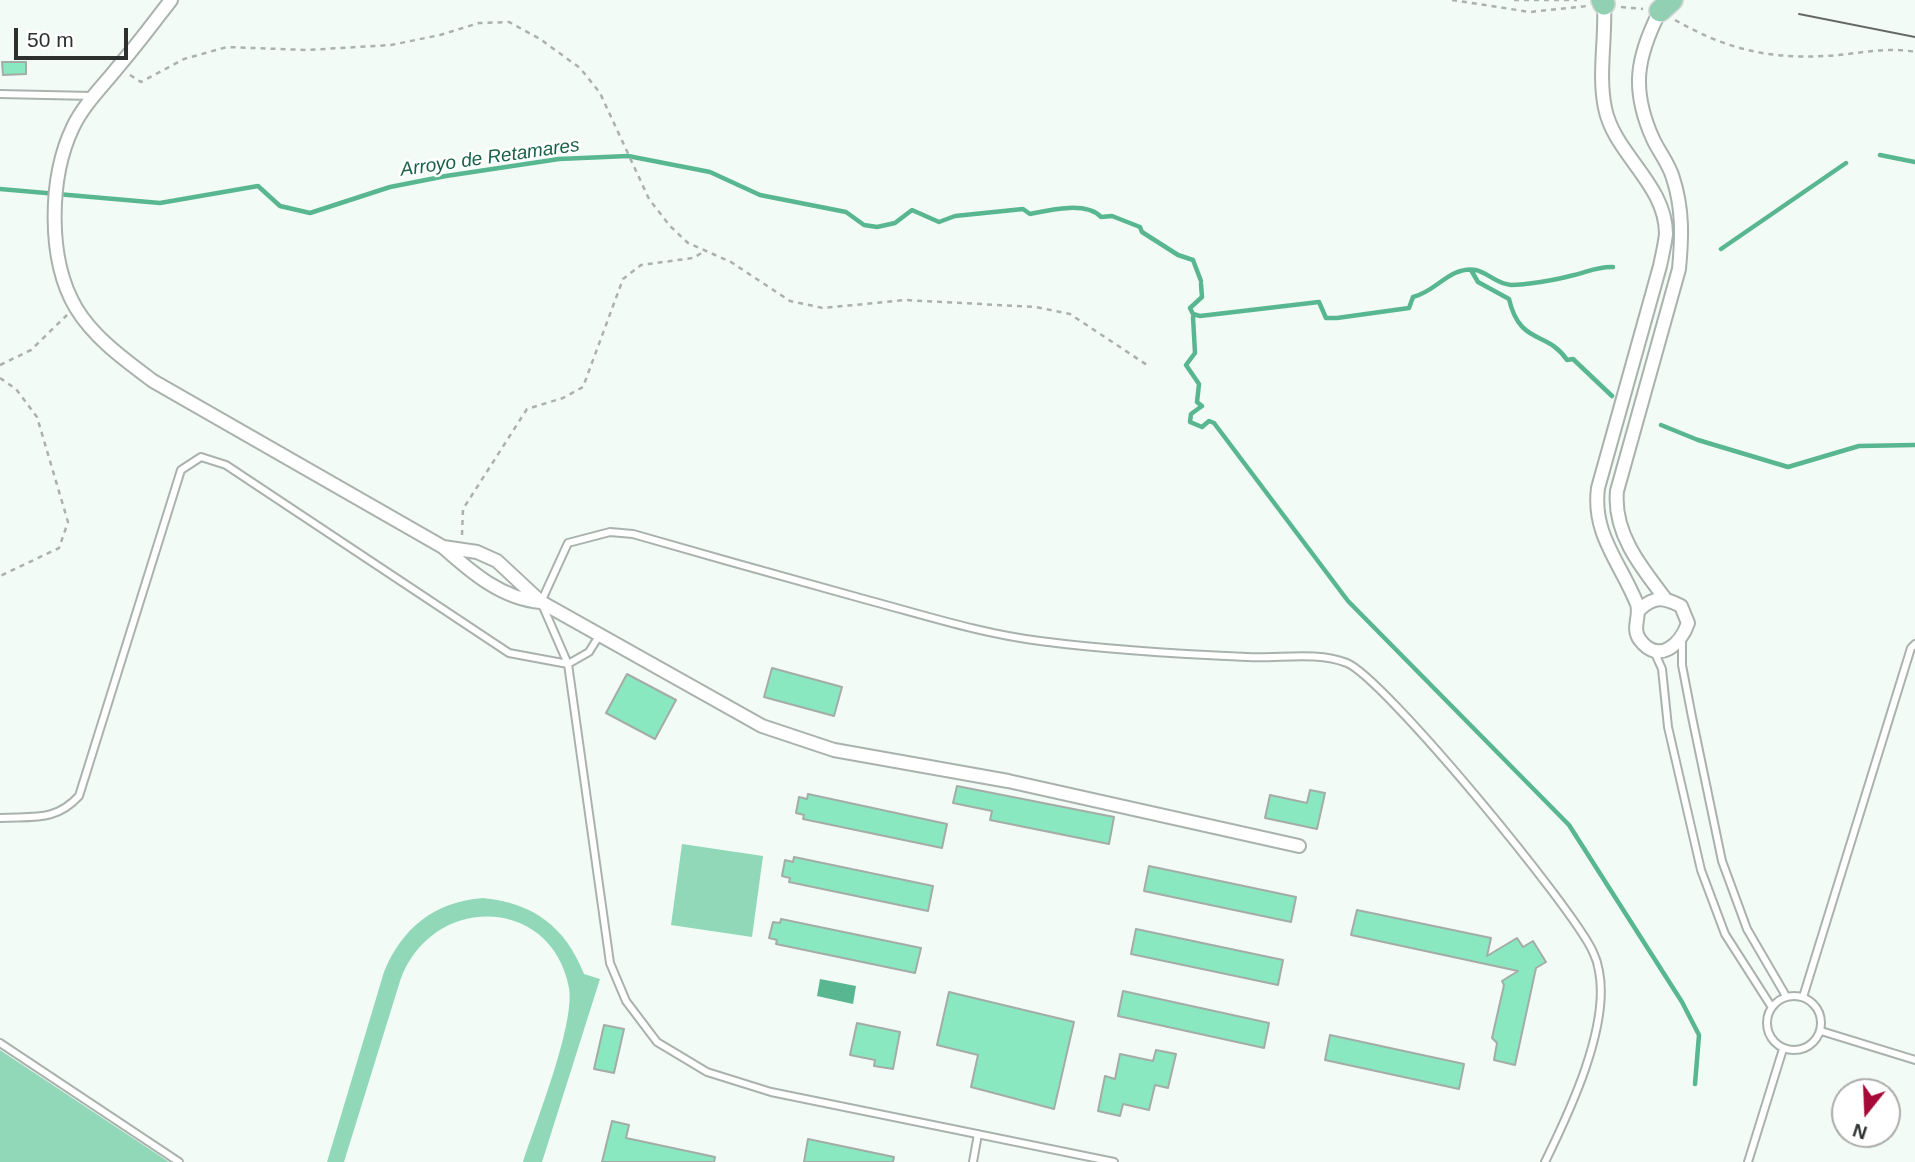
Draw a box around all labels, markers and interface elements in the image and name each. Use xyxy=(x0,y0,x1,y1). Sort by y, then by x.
scale bar xyxy=(18,14,131,58)
text: 50 m xyxy=(27,28,74,51)
water label: Arroyo de Retamares xyxy=(399,134,581,182)
north arrow xyxy=(1831,1078,1901,1148)
text: N xyxy=(1850,1119,1870,1144)

